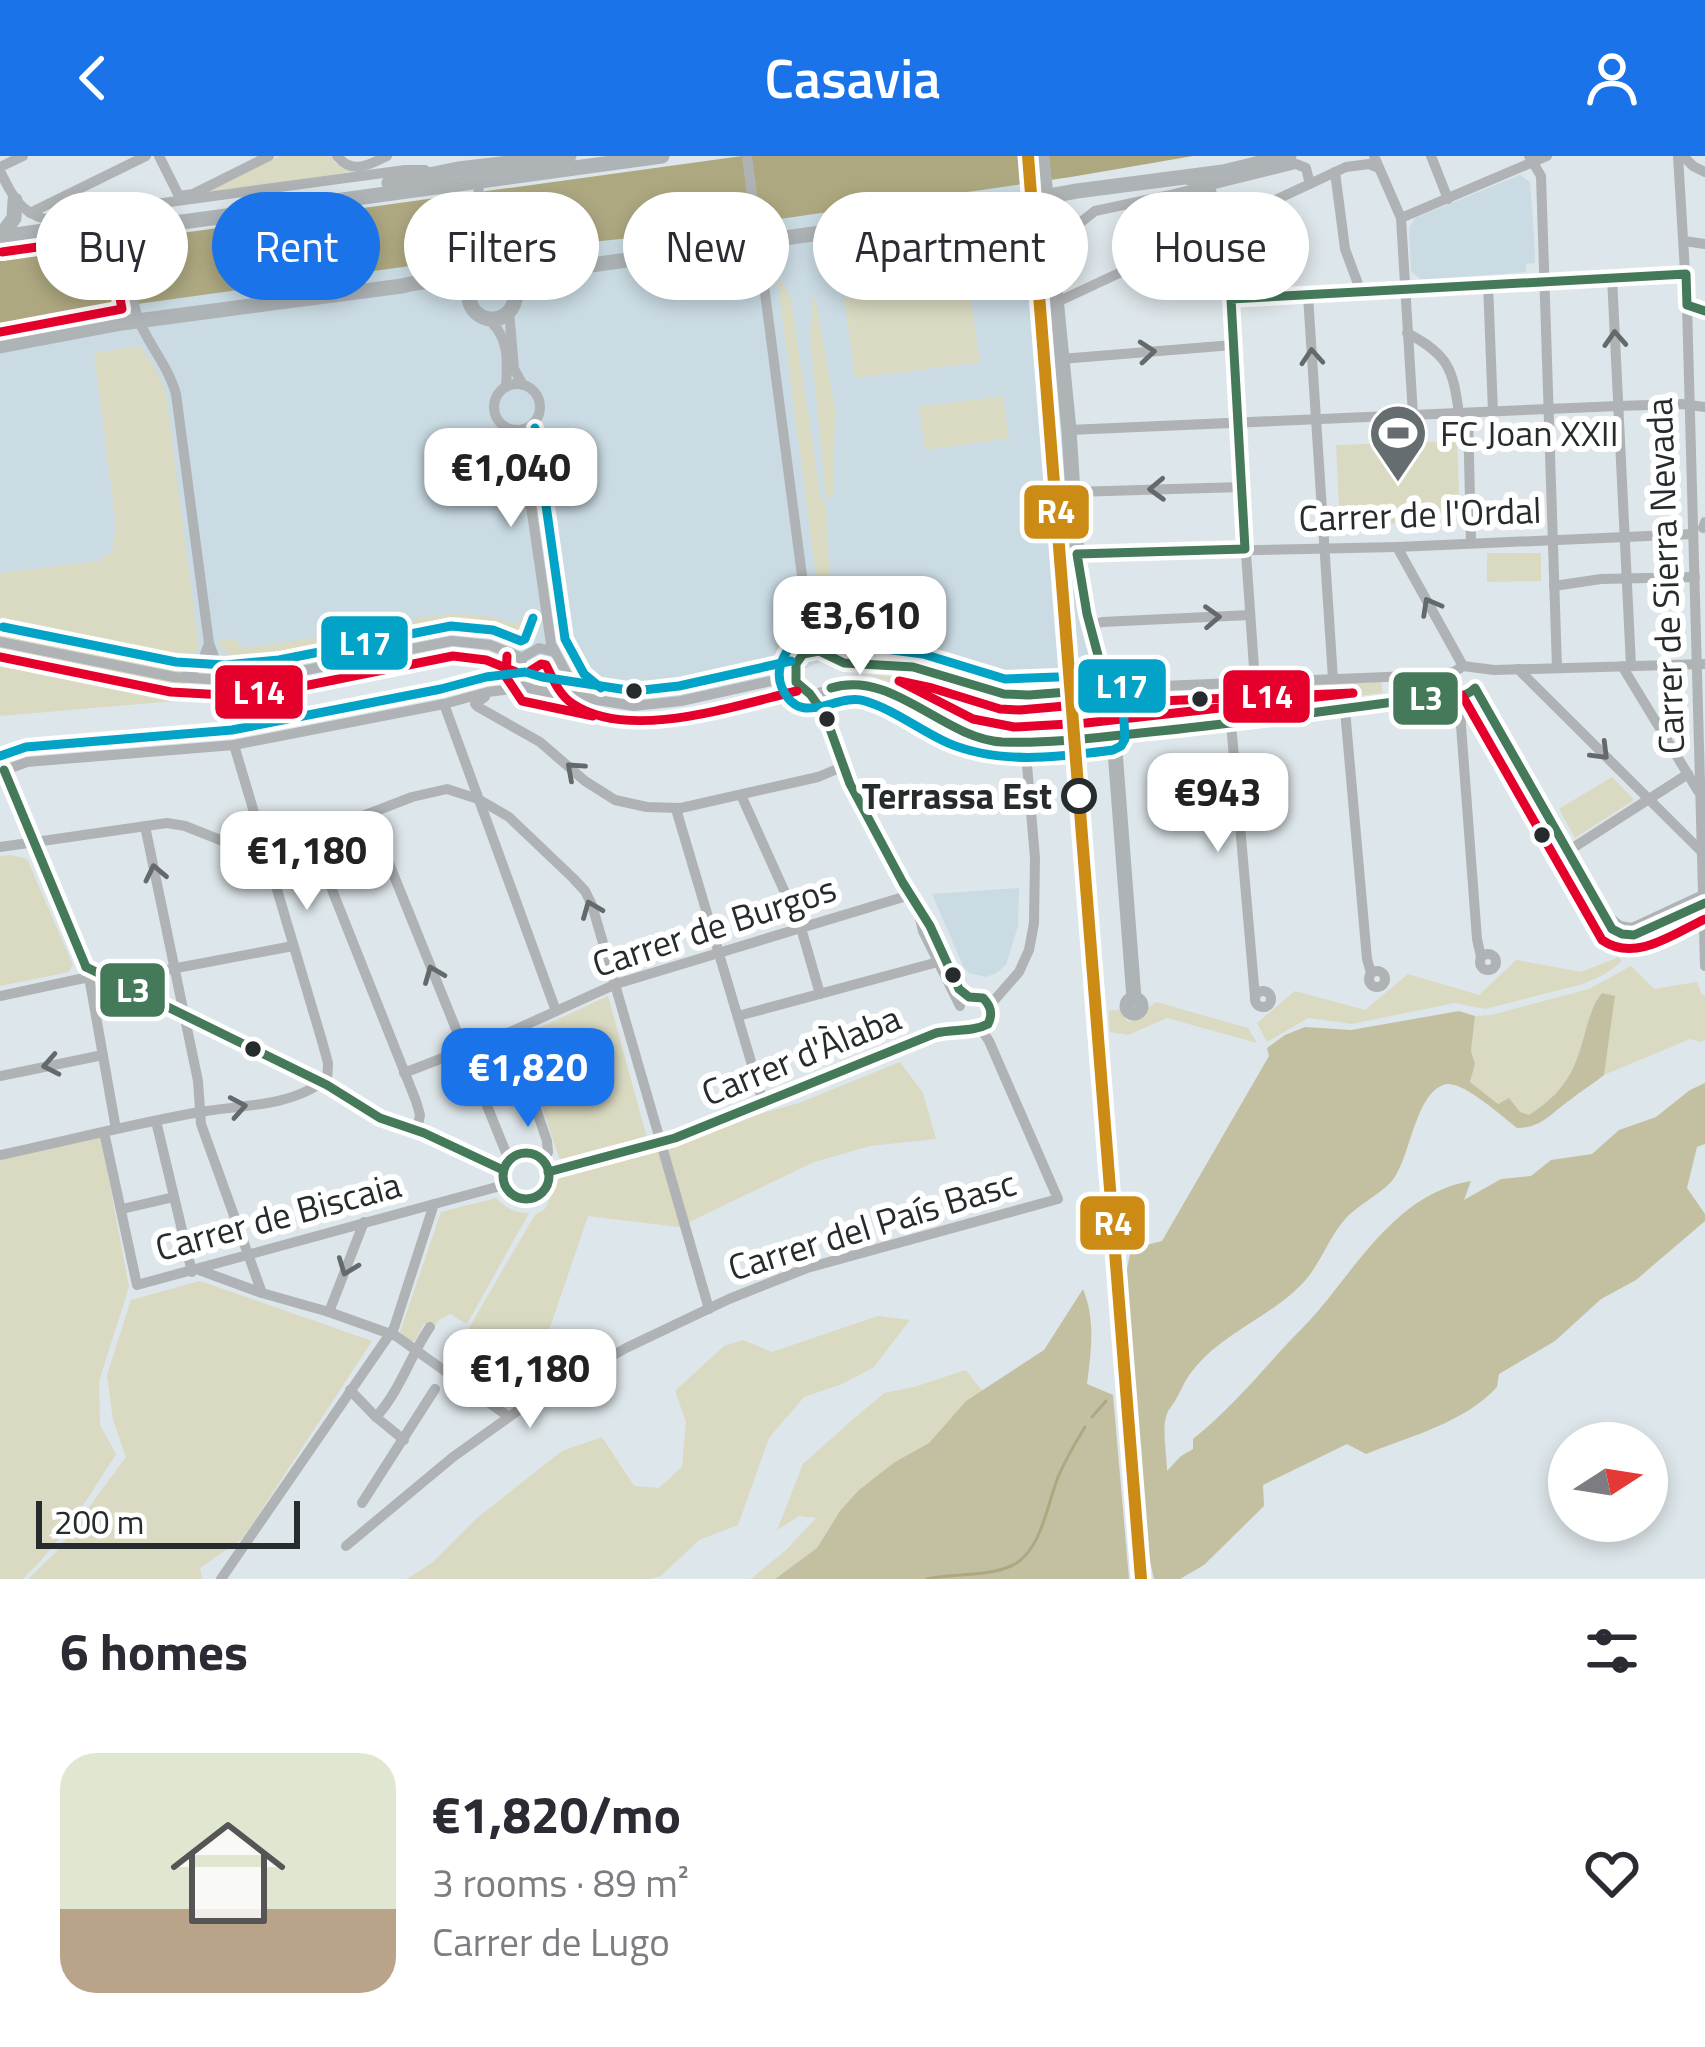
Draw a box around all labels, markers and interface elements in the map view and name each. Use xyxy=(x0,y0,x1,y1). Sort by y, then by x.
text: Casavia xyxy=(764,37,941,119)
icon: back xyxy=(60,45,126,111)
icon: person xyxy=(1579,45,1645,111)
chip: Buy xyxy=(36,192,188,300)
chip: Rent xyxy=(212,192,380,300)
chip: Filters xyxy=(404,192,599,300)
chip: New xyxy=(623,192,789,300)
chip: Apartment xyxy=(813,192,1088,300)
chip: House xyxy=(1112,192,1309,300)
one-way arrow xyxy=(1602,329,1628,348)
one-way arrow xyxy=(1138,340,1157,366)
one-way arrow xyxy=(1300,347,1326,366)
street label: Carrer de Sierra Nevada xyxy=(1631,397,1698,755)
sports icon: FC Joan XXII xyxy=(1367,402,1429,484)
place label: FC Joan XXII xyxy=(1440,405,1619,460)
pin: €1,040 xyxy=(413,428,609,530)
text: €1,040 xyxy=(451,437,571,496)
one-way arrow xyxy=(1147,476,1166,502)
street label: Carrer de l'Ordal xyxy=(1298,482,1542,545)
line badge: R4 xyxy=(1022,483,1091,541)
text: R4 xyxy=(1037,486,1075,536)
pin: €3,610 xyxy=(762,576,958,678)
text: €3,610 xyxy=(800,585,920,644)
one-way arrow xyxy=(1421,598,1444,619)
one-way arrow xyxy=(1203,604,1222,630)
line badge: L17 xyxy=(319,614,410,672)
text: L17 xyxy=(339,618,391,668)
line badge: L17 xyxy=(1076,657,1168,715)
text: L17 xyxy=(1096,661,1148,711)
line badge: L14 xyxy=(213,663,305,721)
text: L14 xyxy=(233,667,285,717)
line badge: L14 xyxy=(1221,668,1312,725)
line badge: L3 xyxy=(1391,670,1460,727)
text: L14 xyxy=(1241,671,1293,721)
text: L3 xyxy=(1409,673,1443,723)
unlabelled marker xyxy=(623,680,645,702)
unlabelled marker xyxy=(1189,688,1211,710)
unlabelled marker xyxy=(816,708,838,730)
one-way arrow xyxy=(1586,738,1608,760)
pin: €943 xyxy=(1147,753,1289,855)
text: €943 xyxy=(1174,762,1262,821)
one-way arrow xyxy=(566,763,587,784)
place label: Terrassa Est xyxy=(862,768,1052,823)
marker: Terrassa Est xyxy=(1063,780,1095,812)
pin: €1,180 xyxy=(209,811,405,913)
text: €1,180 xyxy=(247,820,367,879)
unlabelled marker xyxy=(1531,824,1553,846)
street label: Carrer de Burgos xyxy=(585,860,843,991)
one-way arrow xyxy=(143,863,168,883)
one-way arrow xyxy=(581,900,605,921)
line badge: L3 xyxy=(98,961,167,1019)
unlabelled marker xyxy=(942,964,964,986)
text: L3 xyxy=(116,965,150,1015)
one-way arrow xyxy=(422,965,447,986)
street label: Carrer d'Àlaba xyxy=(693,990,909,1119)
pin: €1,820 xyxy=(430,1028,626,1130)
text: €1,820 xyxy=(468,1037,588,1096)
unlabelled marker xyxy=(242,1038,264,1060)
one-way arrow xyxy=(42,1051,62,1077)
one-way arrow xyxy=(228,1095,248,1121)
street label: Carrer del País Basc xyxy=(721,1155,1023,1294)
street label: Carrer de Biscaia xyxy=(149,1156,407,1275)
line badge: R4 xyxy=(1078,1194,1147,1252)
text: R4 xyxy=(1094,1198,1132,1248)
one-way arrow xyxy=(336,1255,361,1276)
pin: €1,180 xyxy=(432,1329,628,1431)
text: €1,180 xyxy=(470,1338,590,1397)
north arrow xyxy=(1548,1422,1668,1542)
map controls xyxy=(1548,1422,1668,1542)
scale bar xyxy=(36,1495,300,1548)
text: 200 m xyxy=(54,1497,144,1547)
text: 6 homes xyxy=(60,1612,248,1690)
icon: filters xyxy=(1579,1618,1645,1684)
text: €1,820/mo xyxy=(432,1775,681,1853)
icon: home xyxy=(156,1801,300,1945)
icon: heart xyxy=(1579,1840,1645,1906)
text: 3 rooms · 89 m² xyxy=(432,1853,689,1912)
text: Carrer de Lugo xyxy=(432,1912,670,1971)

